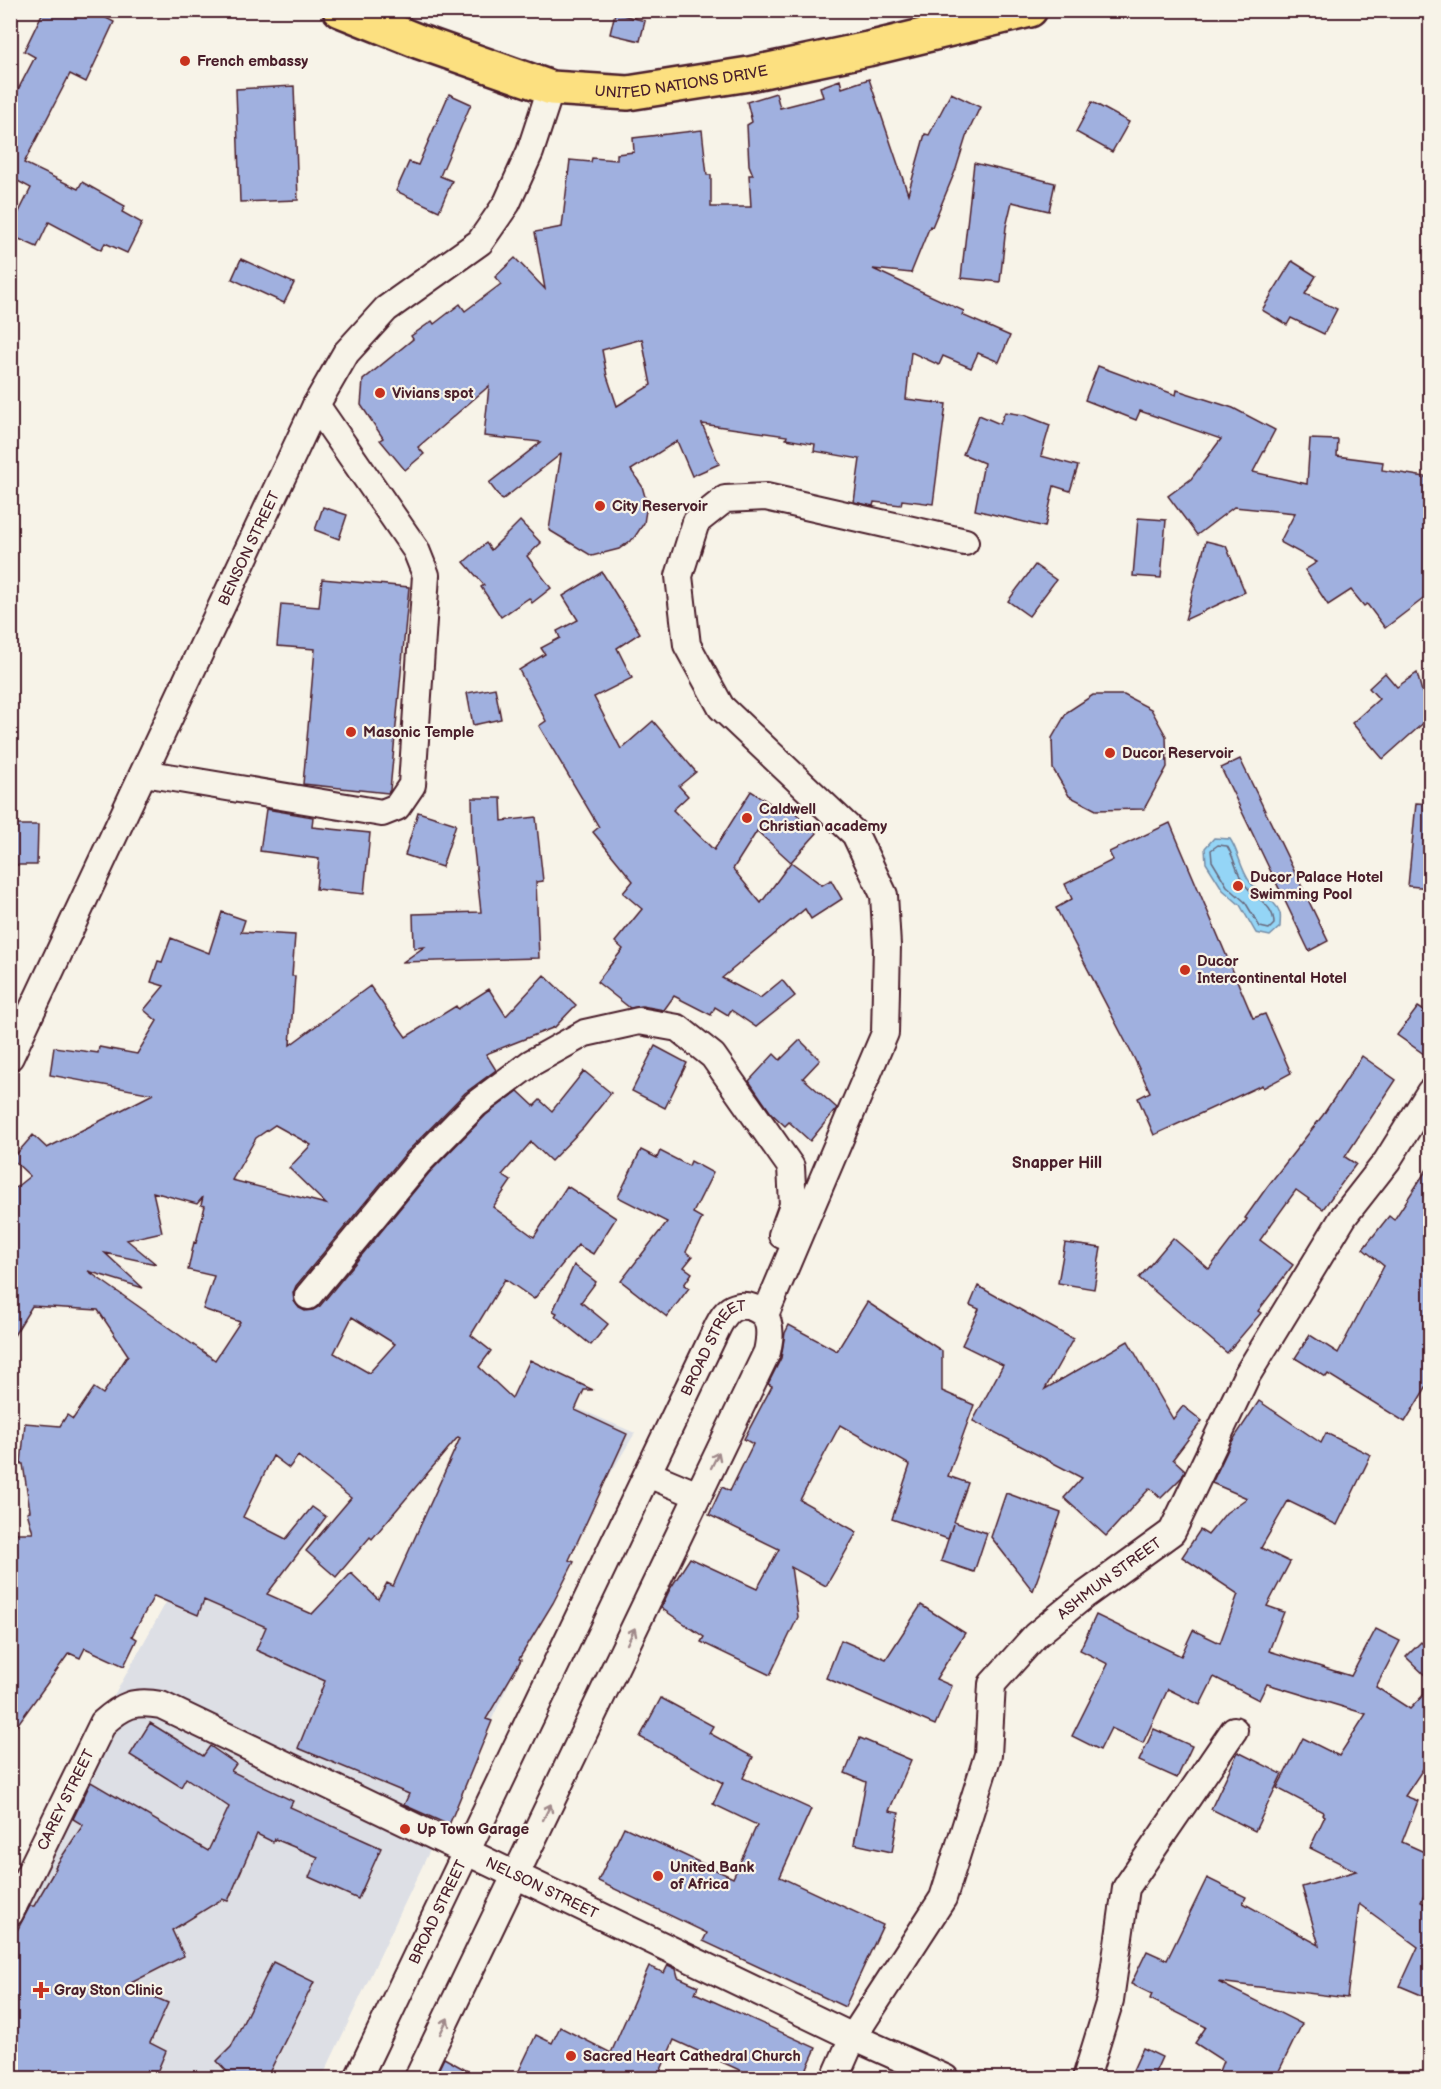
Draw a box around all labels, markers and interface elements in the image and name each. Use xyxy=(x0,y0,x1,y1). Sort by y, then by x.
place label: French embassy xyxy=(197,52,308,71)
marker: French embassy xyxy=(178,54,192,68)
street label: UNITED NATIONS DRIVE xyxy=(594,61,769,103)
place label: Vivians spot xyxy=(392,384,474,403)
marker: Vivians spot xyxy=(373,386,387,400)
street label: BENSON STREET xyxy=(214,488,284,609)
place label: City Reservoir xyxy=(612,497,709,516)
marker: City Reservoir xyxy=(593,499,607,513)
place label: Masonic Temple xyxy=(363,723,474,742)
marker: Masonic Temple xyxy=(344,725,358,739)
place label: Ducor Reservoir xyxy=(1122,744,1235,763)
marker: Ducor Reservoir xyxy=(1103,746,1117,760)
place label: Caldwell Christian academy xyxy=(759,800,887,836)
marker: Caldwell Christian academy xyxy=(740,811,754,825)
place label: Ducor Palace Hotel Swimming Pool xyxy=(1250,868,1383,904)
marker: Ducor Palace Hotel Swimming Pool xyxy=(1231,879,1245,893)
place label: Ducor Intercontinental Hotel xyxy=(1197,952,1347,988)
marker: Ducor Intercontinental Hotel xyxy=(1178,963,1192,977)
district label: Snapper Hill xyxy=(1012,1154,1102,1173)
street label: BROAD STREET xyxy=(676,1296,746,1399)
one-way arrow xyxy=(709,1452,721,1470)
street label: ASHMUN STREET xyxy=(1053,1533,1165,1623)
one-way arrow xyxy=(625,1628,637,1646)
street label: CAREY STREET xyxy=(33,1746,98,1854)
one-way arrow xyxy=(541,1804,553,1822)
place label: Up Town Garage xyxy=(417,1820,529,1839)
marker: Up Town Garage xyxy=(398,1822,412,1836)
street label: NELSON STREET xyxy=(483,1853,601,1923)
street label: BROAD STREET xyxy=(404,1857,470,1967)
place label: United Bank of Africa xyxy=(670,1858,755,1894)
marker: United Bank of Africa xyxy=(651,1869,665,1883)
marker: Gray Ston Clinic xyxy=(32,1981,50,1999)
place label: Gray Ston Clinic xyxy=(54,1981,163,2000)
one-way arrow xyxy=(439,2017,450,2035)
place label: Sacred Heart Cathedral Church xyxy=(583,2047,801,2066)
marker: Sacred Heart Cathedral Church xyxy=(564,2049,578,2063)

